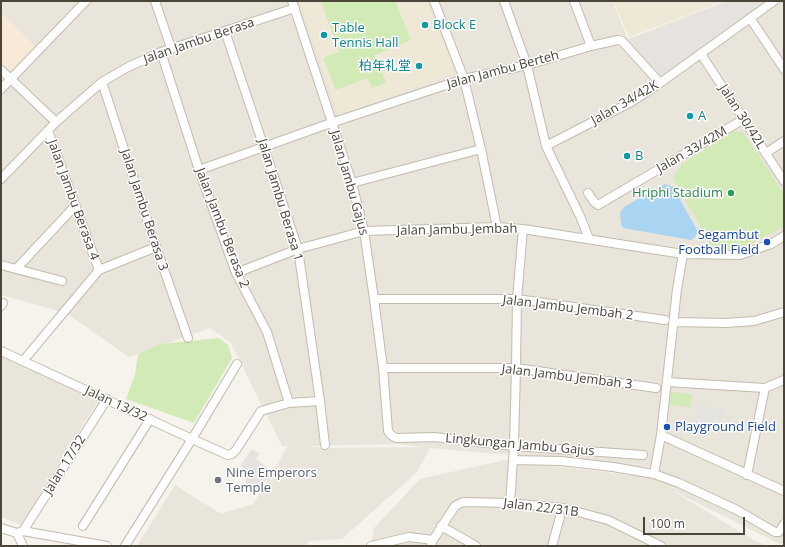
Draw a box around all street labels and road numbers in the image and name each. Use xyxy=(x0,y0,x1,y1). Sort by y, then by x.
street label: Jalan Jambu Berasa xyxy=(141,15,257,67)
street label: Jalan Jambu Berteh xyxy=(445,48,561,92)
street label: Jalan 34/42K xyxy=(589,77,661,129)
street label: Jalan 30/42L xyxy=(715,82,769,152)
street label: Jalan 33/42M xyxy=(654,124,730,176)
street label: Jalan Jambu Gajus xyxy=(327,129,371,237)
street label: Jalan Jambu Berasa 1 xyxy=(254,137,306,263)
street label: Jalan Jambu Berasa 4 xyxy=(44,138,102,262)
street label: Jalan Jambu Berasa 3 xyxy=(117,147,171,273)
street label: Jalan Jambu Berasa 2 xyxy=(192,166,252,290)
street label: Jalan Jambu Jembah xyxy=(397,221,517,239)
street label: Jalan Jambu Jembah 2 xyxy=(502,292,634,324)
street label: Jalan Jambu Jembah 3 xyxy=(501,361,633,393)
street label: Jalan 13/32 xyxy=(82,383,150,425)
street label: Lingkungan Jambu Gajus xyxy=(445,431,595,459)
street label: Jalan 17/32 xyxy=(41,432,89,498)
street label: Jalan 22/31B xyxy=(503,496,579,520)

